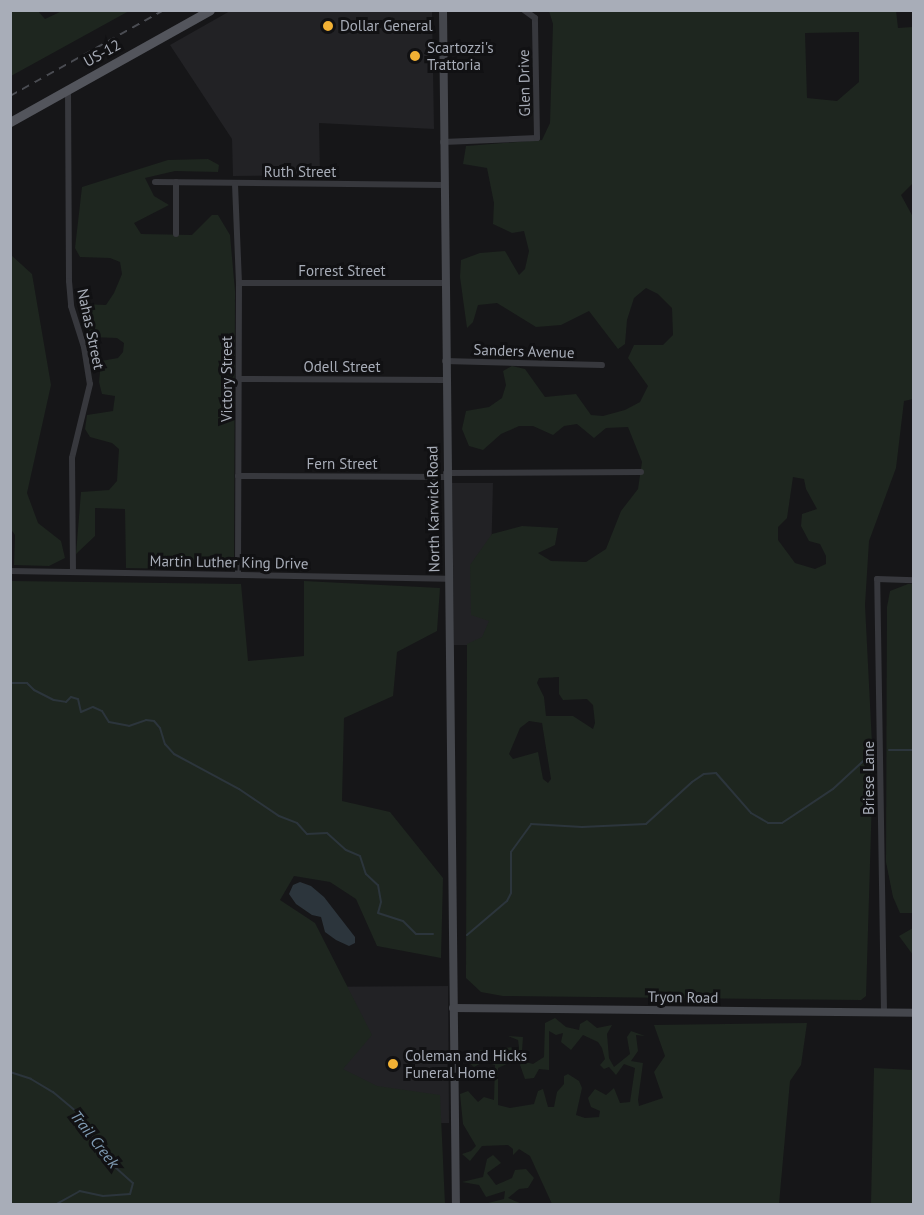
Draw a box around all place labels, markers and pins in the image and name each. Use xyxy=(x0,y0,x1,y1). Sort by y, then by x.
place label: Dollar General xyxy=(340,17,433,35)
marker: Dollar General xyxy=(321,19,335,33)
place label: Scartozzi's Trattoria xyxy=(427,38,494,73)
marker: Scartozzi's Trattoria xyxy=(408,49,422,63)
place label: Coleman and Hicks Funeral Home xyxy=(405,1046,527,1081)
marker: Coleman and Hicks Funeral Home xyxy=(386,1057,400,1071)

